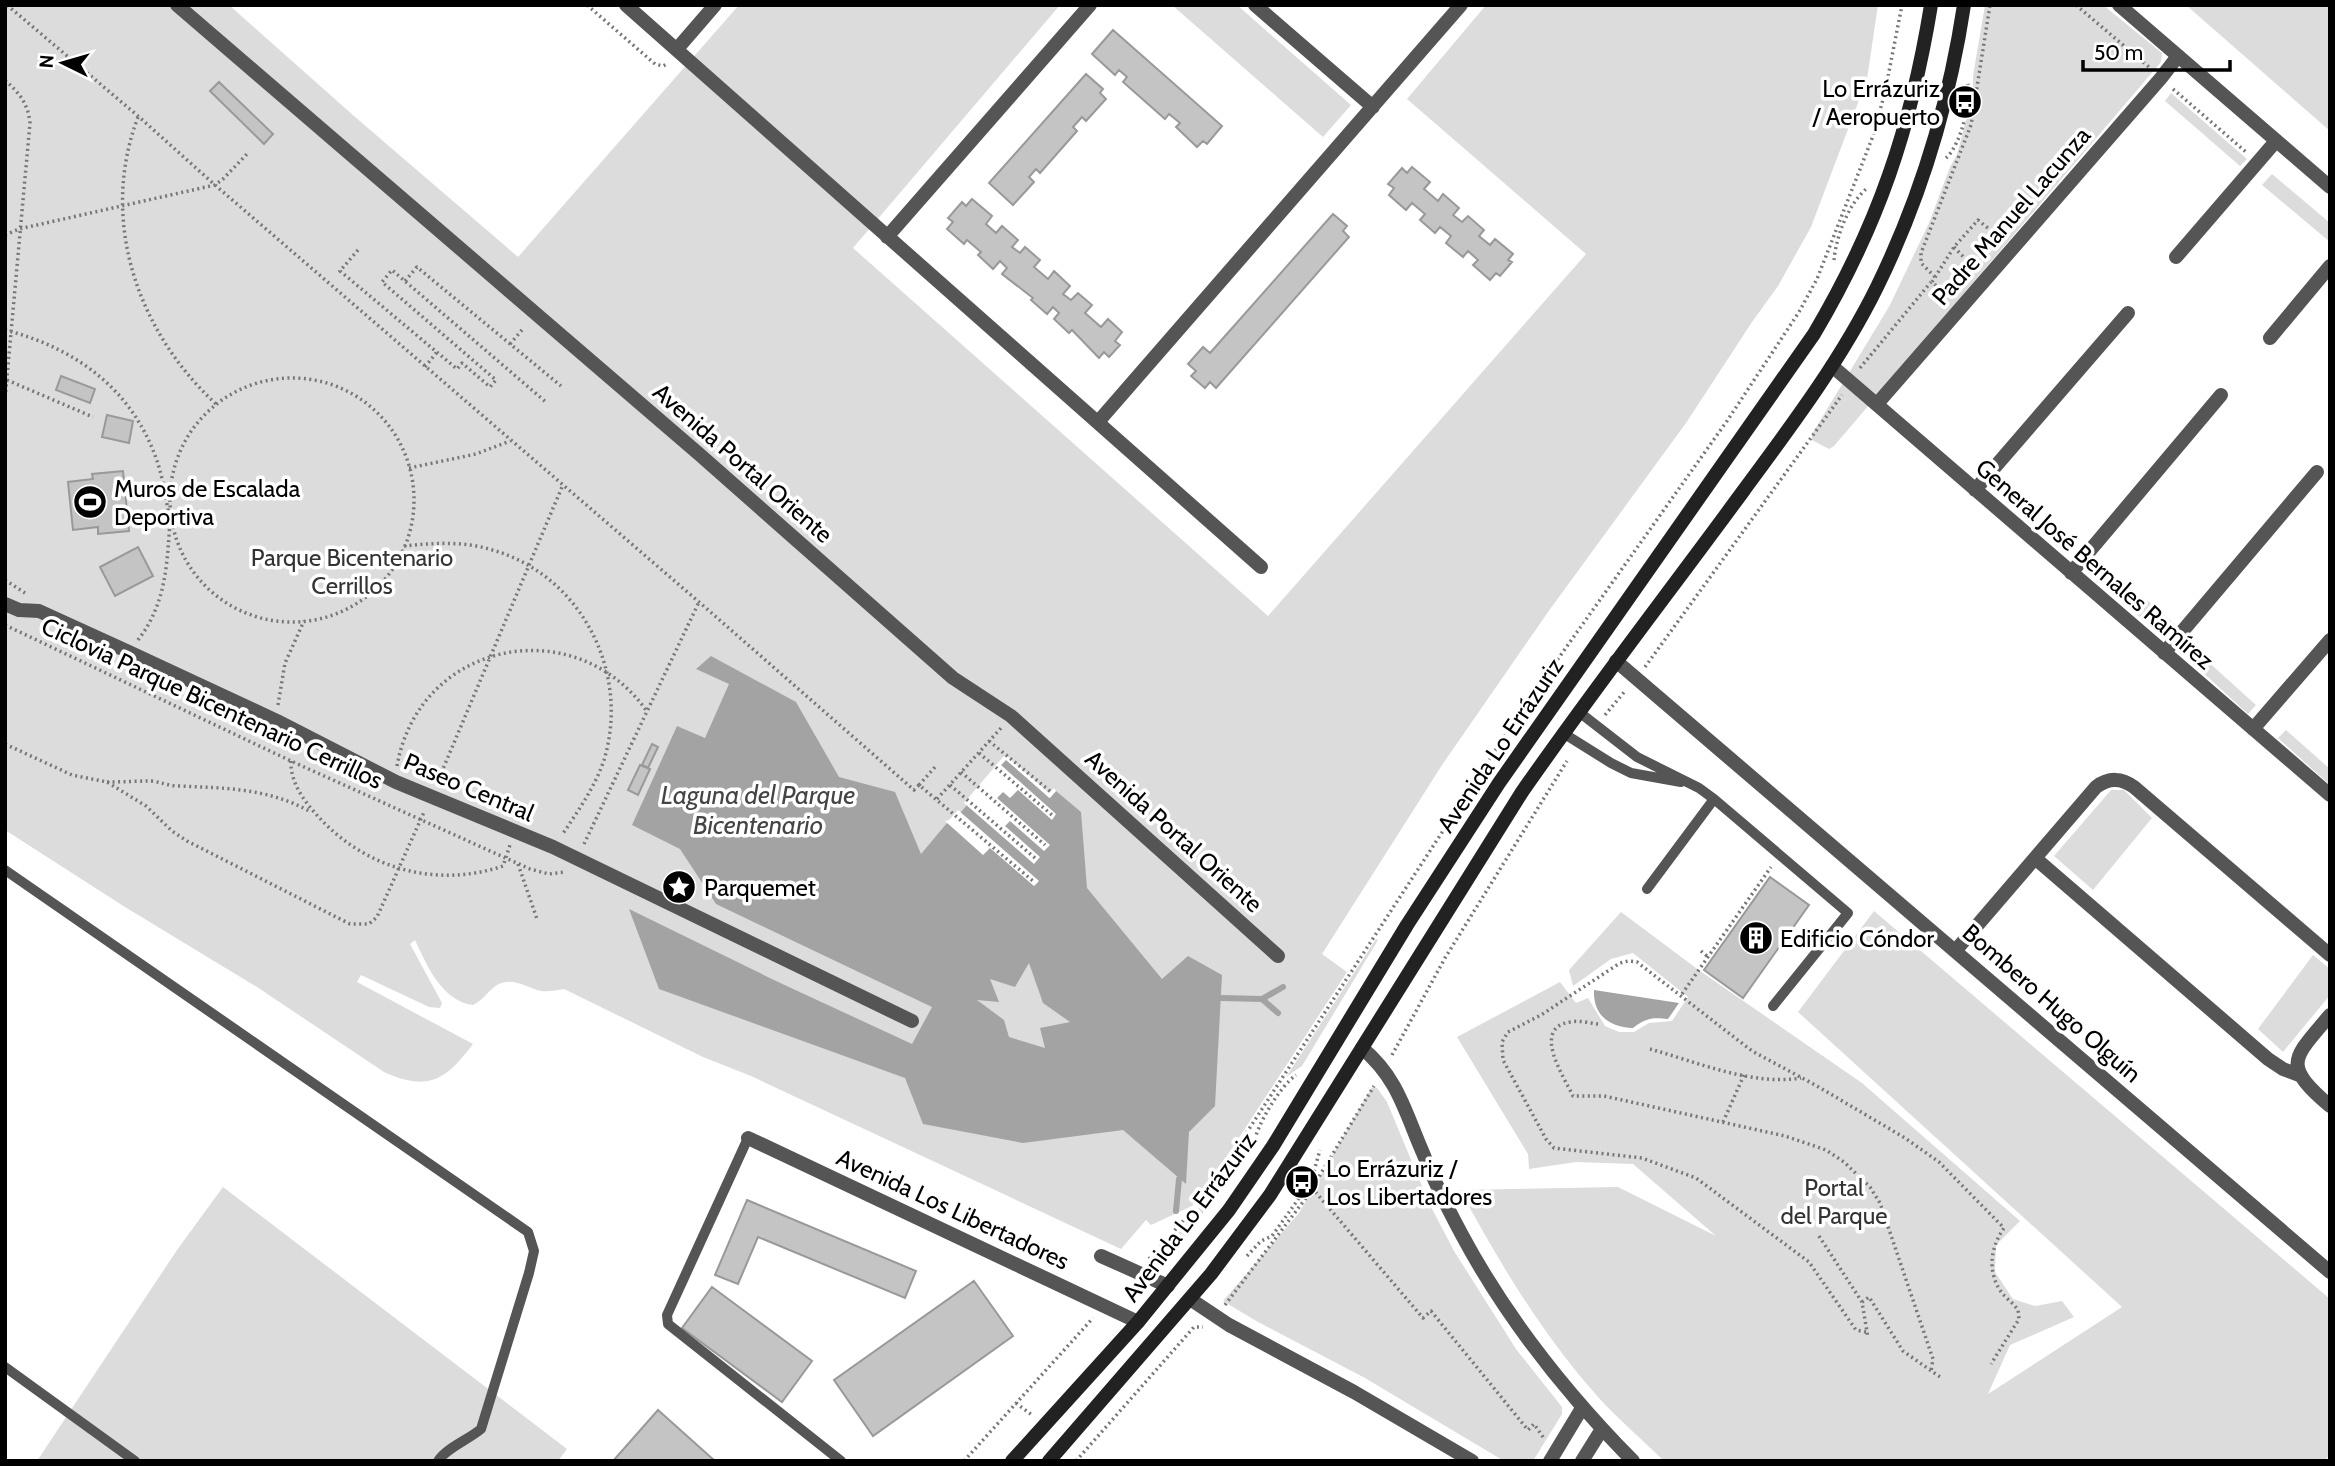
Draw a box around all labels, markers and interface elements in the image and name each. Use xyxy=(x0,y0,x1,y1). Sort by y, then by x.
north arrow xyxy=(28,28,98,98)
scale bar xyxy=(2083,28,2230,72)
text: 50 m xyxy=(2094,40,2143,65)
text: N xyxy=(35,54,59,69)
place label: Lo Errázuriz / Aeropuerto xyxy=(1812,74,1940,131)
bus stop icon: Lo Errázuriz / Aeropuerto xyxy=(1946,83,1984,121)
street label: Padre Manuel Lacunza xyxy=(1926,121,2097,311)
street label: Avenida Portal Oriente xyxy=(647,377,839,549)
street label: General José Bernales Ramírez xyxy=(1970,453,2220,675)
place label: Muros de Escalada Deportiva xyxy=(114,474,301,531)
sports icon: Muros de Escalada Deportiva xyxy=(71,483,109,521)
park label: Parque Bicentenario Cerrillos xyxy=(251,543,453,600)
street label: Ciclovia Parque Bicentenario Cerrillos xyxy=(37,611,387,795)
street label: Avenida Lo Errázuriz xyxy=(1431,652,1569,838)
street label: Avenida Portal Oriente xyxy=(1079,744,1269,918)
street label: Paseo Central xyxy=(400,747,539,828)
water label: Laguna del Parque Bicentenario xyxy=(661,779,855,841)
place icon: Parquemet xyxy=(660,868,698,906)
place label: Parquemet xyxy=(704,873,816,902)
street label: Bombero Hugo Olguín xyxy=(1957,918,2147,1088)
building icon: Edificio Cóndor xyxy=(1737,919,1775,957)
place label: Edificio Cóndor xyxy=(1780,924,1935,953)
street label: Avenida Lo Errázuriz xyxy=(1116,1127,1262,1307)
street label: Avenida Los Libertadores xyxy=(832,1142,1074,1276)
place label: Lo Errázuriz / Los Libertadores xyxy=(1326,1154,1492,1211)
bus stop icon: Lo Errázuriz / Los Libertadores xyxy=(1283,1163,1321,1201)
park label: Portal del Parque xyxy=(1780,1173,1888,1230)

